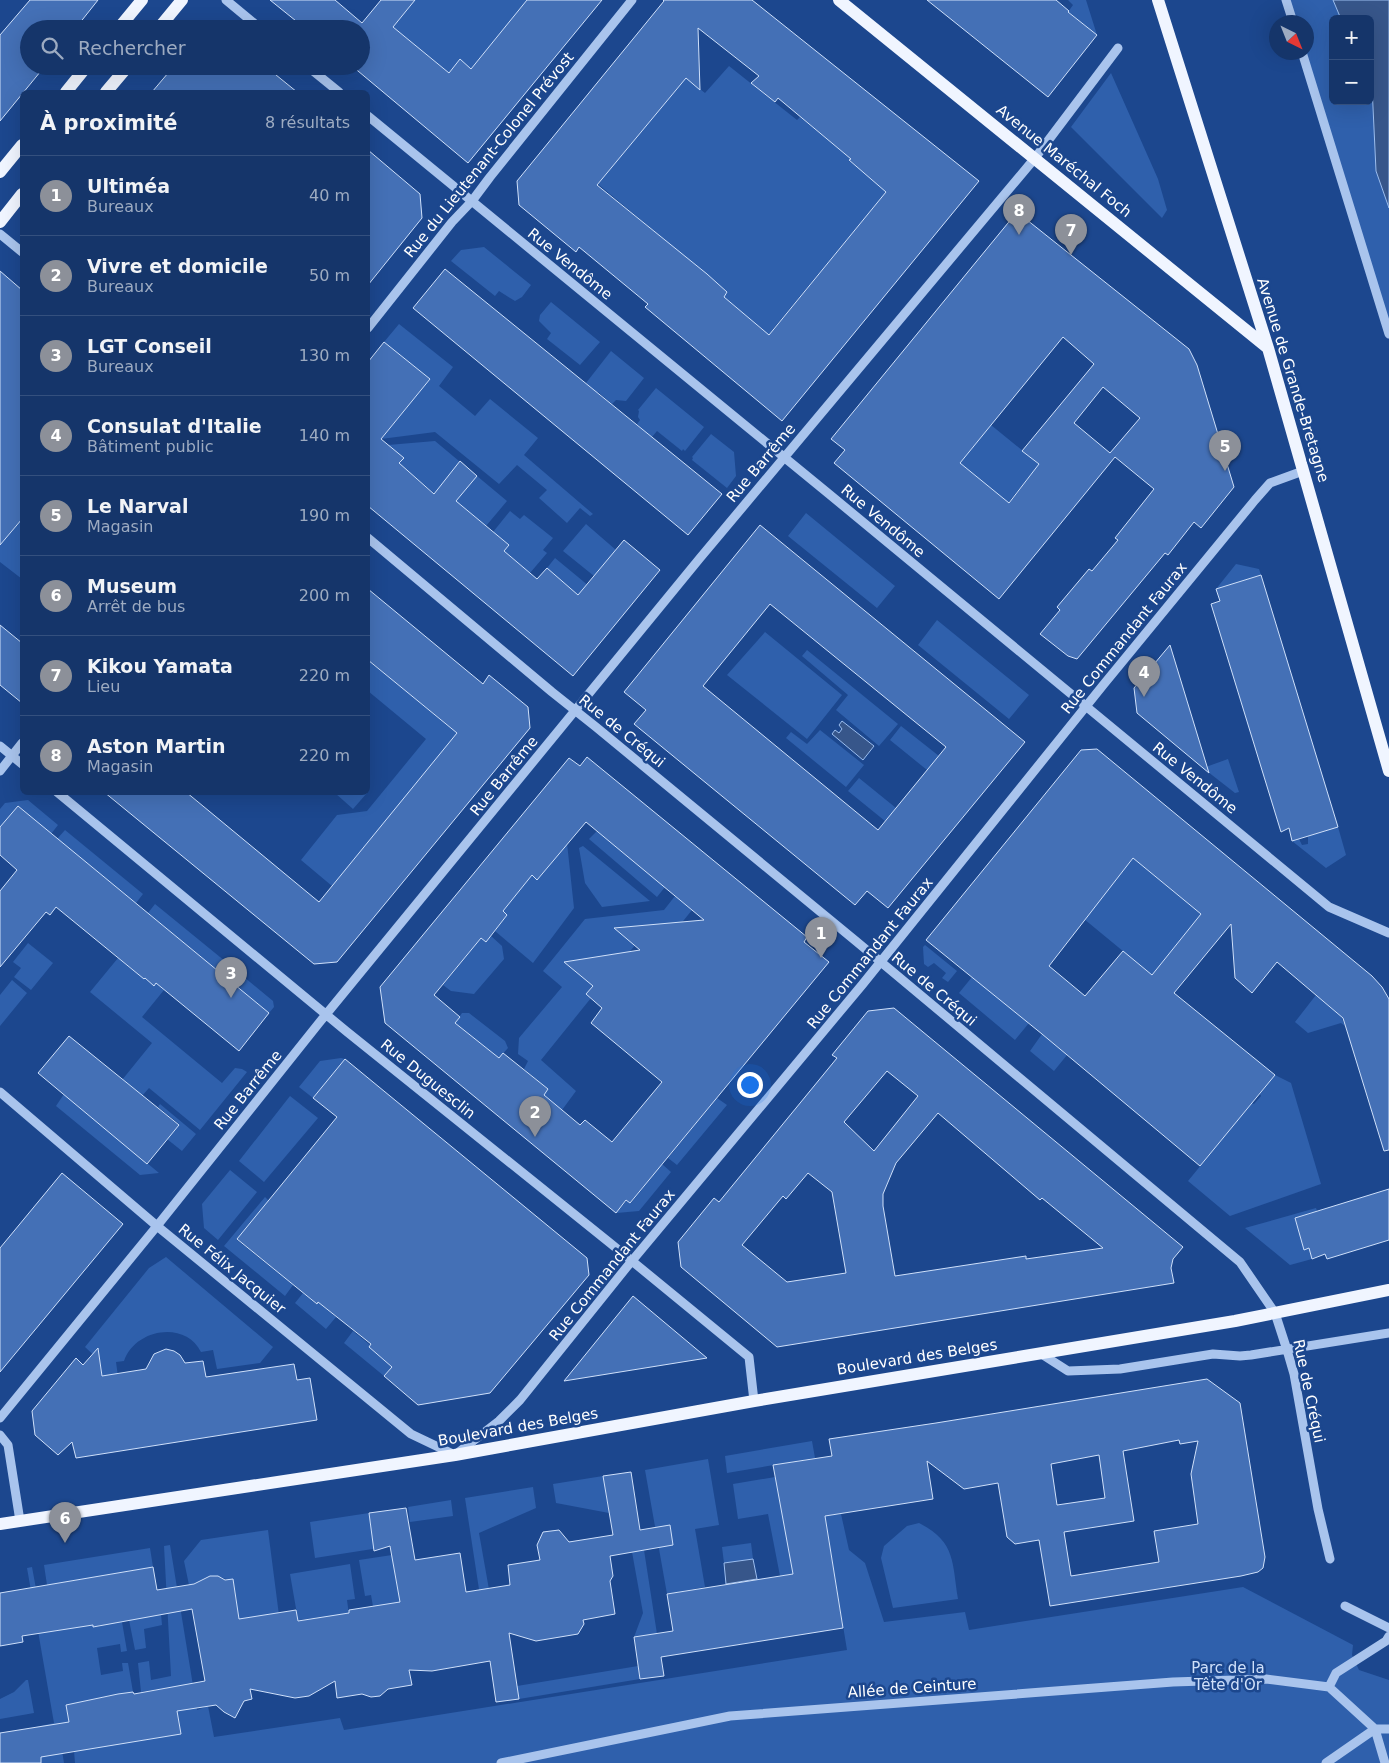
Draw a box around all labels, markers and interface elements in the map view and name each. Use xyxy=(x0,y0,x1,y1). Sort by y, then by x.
north arrow xyxy=(1269,15,1314,60)
map controls xyxy=(1329,15,1374,105)
button: + xyxy=(1329,15,1374,60)
search box xyxy=(20,20,370,75)
icon: search xyxy=(38,34,66,62)
text: Rechercher xyxy=(78,37,186,59)
street label: Rue du Lieutenant-Colonel Prévost xyxy=(400,49,578,261)
button: − xyxy=(1329,60,1374,105)
street label: Avenue Maréchal Foch xyxy=(993,101,1135,221)
text: À proximité xyxy=(40,111,177,135)
text: 8 résultats xyxy=(265,113,350,132)
text: Ultiméa xyxy=(87,175,170,197)
text: 1 xyxy=(50,186,62,205)
text: 40 m xyxy=(309,186,350,205)
pin: 8 xyxy=(1003,194,1035,235)
text: Bureaux xyxy=(87,197,154,216)
pin: 7 xyxy=(1055,214,1087,255)
street label: Rue Vendôme xyxy=(524,224,616,304)
text: Vivre et domicile xyxy=(87,255,268,277)
text: 2 xyxy=(50,266,62,285)
text: 50 m xyxy=(309,266,350,285)
street label: Avenue de Grande-Bretagne xyxy=(1253,276,1333,484)
text: Bureaux xyxy=(87,277,154,296)
text: LGT Conseil xyxy=(87,335,212,357)
text: 3 xyxy=(50,346,62,365)
text: 130 m xyxy=(299,346,350,365)
text: Bureaux xyxy=(87,357,154,376)
text: Consulat d'Italie xyxy=(87,415,262,437)
street label: Rue Barrême xyxy=(723,420,799,506)
text: 4 xyxy=(50,426,62,445)
text: 140 m xyxy=(299,426,350,445)
pin: 5 xyxy=(1209,430,1241,471)
text: Bâtiment public xyxy=(87,437,214,456)
street label: Rue Vendôme xyxy=(838,481,928,561)
text: Le Narval xyxy=(87,495,188,517)
text: 5 xyxy=(50,506,62,525)
text: 190 m xyxy=(299,506,350,525)
text: Magasin xyxy=(87,517,154,536)
street label: Rue Commandant Faurax xyxy=(1057,558,1191,717)
text: Museum xyxy=(87,575,177,597)
text: 6 xyxy=(50,586,62,605)
text: 200 m xyxy=(299,586,350,605)
text: Arrêt de bus xyxy=(87,597,185,616)
text: Kikou Yamata xyxy=(87,655,233,677)
pin: 4 xyxy=(1128,656,1160,697)
text: 7 xyxy=(50,666,62,685)
text: 220 m xyxy=(299,666,350,685)
text: Lieu xyxy=(87,677,120,696)
street label: Rue de Créqui xyxy=(575,691,669,771)
street label: Rue Barrême xyxy=(466,732,542,820)
text: Aston Martin xyxy=(87,735,226,757)
street label: Rue Vendôme xyxy=(1149,738,1241,818)
text: 8 xyxy=(50,746,62,765)
text: 220 m xyxy=(299,746,350,765)
text: Magasin xyxy=(87,757,154,776)
street label: Rue Commandant Faurax xyxy=(803,873,937,1032)
pin: 1 xyxy=(805,917,837,958)
street label: Rue de Créqui xyxy=(888,948,980,1030)
pin: 3 xyxy=(215,957,247,998)
street label: Rue Duguesclin xyxy=(377,1035,479,1123)
street label: Rue Barrême xyxy=(210,1046,286,1134)
your location xyxy=(737,1072,763,1098)
pin: 2 xyxy=(519,1096,551,1137)
street label: Rue Commandant Faurax xyxy=(545,1185,679,1344)
street label: Rue Félix Jacquier xyxy=(175,1220,290,1318)
street label: Boulevard des Belges xyxy=(835,1335,999,1379)
street label: Rue de Créqui xyxy=(1289,1338,1329,1444)
street label: Boulevard des Belges xyxy=(437,1404,600,1450)
pin: 6 xyxy=(49,1502,81,1543)
park label: Parc de la Tête d'Or xyxy=(1191,1659,1265,1694)
street label: Allée de Ceinture xyxy=(847,1675,977,1701)

